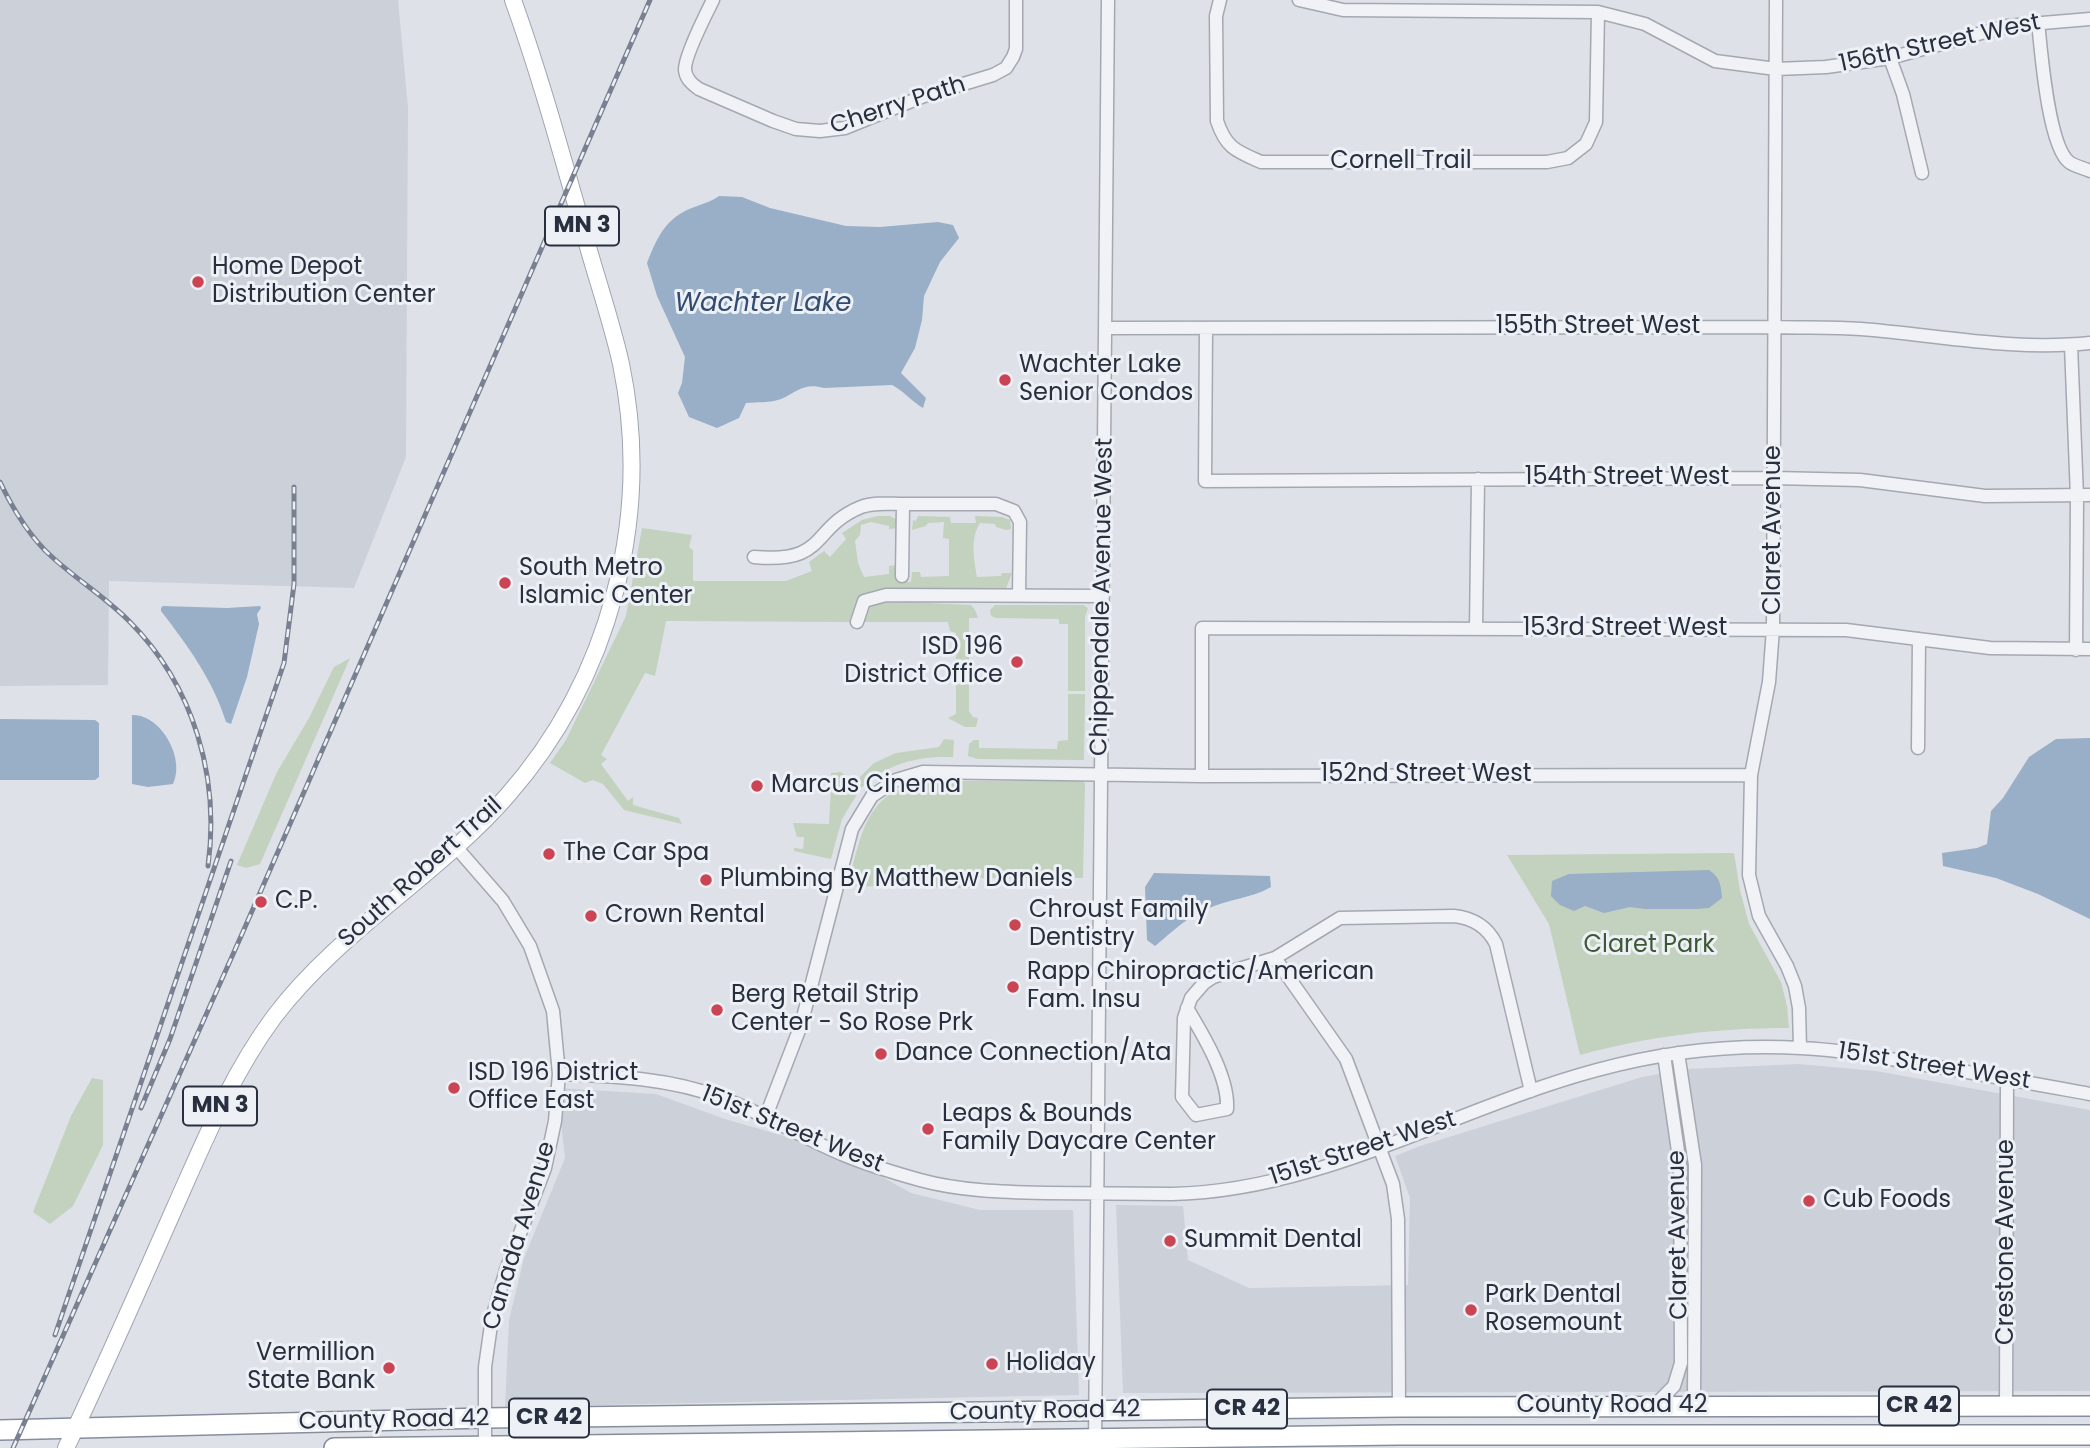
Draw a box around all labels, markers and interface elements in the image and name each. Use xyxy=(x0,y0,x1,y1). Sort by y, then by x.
street label: 156th Street West xyxy=(1837,9,2043,79)
street label: Cherry Path xyxy=(827,71,969,141)
street label: Cornell Trail xyxy=(1330,148,1472,176)
road number: MN 3 xyxy=(545,206,619,246)
place label: Home Depot Distribution Center xyxy=(212,254,436,310)
marker: Home Depot Distribution Center xyxy=(190,274,206,290)
water label: Wachter Lake xyxy=(675,288,851,320)
street label: 155th Street West xyxy=(1496,313,1700,341)
place label: Wachter Lake Senior Condos xyxy=(1019,352,1193,408)
marker: Wachter Lake Senior Condos xyxy=(997,372,1013,388)
street label: Chippendale Avenue West xyxy=(1086,438,1120,756)
street label: Claret Avenue xyxy=(1760,445,1788,615)
street label: 154th Street West xyxy=(1525,464,1729,492)
place label: South Metro Islamic Center xyxy=(519,555,692,611)
marker: South Metro Islamic Center xyxy=(497,575,513,591)
street label: 153rd Street West xyxy=(1523,615,1727,643)
place label: ISD 196 District Office xyxy=(844,634,1003,690)
marker: ISD 196 District Office xyxy=(1009,654,1025,670)
street label: 152nd Street West xyxy=(1321,761,1531,789)
place label: Marcus Cinema xyxy=(771,772,961,800)
marker: Marcus Cinema xyxy=(749,778,765,794)
street label: South Robert Trail xyxy=(333,792,509,954)
place label: The Car Spa xyxy=(563,840,709,868)
marker: The Car Spa xyxy=(541,846,557,862)
place label: Plumbing By Matthew Daniels xyxy=(720,866,1073,894)
marker: Plumbing By Matthew Daniels xyxy=(698,872,714,888)
place label: C.P. xyxy=(275,888,318,916)
marker: C.P. xyxy=(253,894,269,910)
place label: Chroust Family Dentistry xyxy=(1029,897,1209,953)
place label: Crown Rental xyxy=(605,902,765,930)
marker: Crown Rental xyxy=(583,908,599,924)
marker: Chroust Family Dentistry xyxy=(1007,917,1023,933)
park label: Claret Park xyxy=(1583,932,1715,960)
place label: Rapp Chiropractic/American Fam. Insu xyxy=(1027,959,1374,1015)
marker: Rapp Chiropractic/American Fam. Insu xyxy=(1005,979,1021,995)
place label: Berg Retail Strip Center - So Rose Prk xyxy=(731,982,973,1038)
marker: Berg Retail Strip Center - So Rose Prk xyxy=(709,1002,725,1018)
street label: 151st Street West xyxy=(1836,1038,2032,1096)
place label: Dance Connection/Ata xyxy=(895,1040,1171,1068)
marker: Dance Connection/Ata xyxy=(873,1046,889,1062)
place label: ISD 196 District Office East xyxy=(468,1060,638,1116)
marker: ISD 196 District Office East xyxy=(446,1080,462,1096)
street label: 151st Street West xyxy=(697,1080,887,1180)
road number: MN 3 xyxy=(183,1086,257,1126)
place label: Leaps & Bounds Family Daycare Center xyxy=(942,1101,1216,1157)
street label: 151st Street West xyxy=(1266,1105,1460,1193)
marker: Leaps & Bounds Family Daycare Center xyxy=(920,1121,936,1137)
street label: Canada Avenue xyxy=(478,1138,562,1334)
street label: Crestone Avenue xyxy=(1993,1139,2021,1345)
street label: Claret Avenue xyxy=(1663,1150,1695,1320)
place label: Cub Foods xyxy=(1823,1187,1951,1215)
marker: Cub Foods xyxy=(1801,1193,1817,1209)
place label: Summit Dental xyxy=(1184,1227,1362,1255)
marker: Summit Dental xyxy=(1162,1233,1178,1249)
place label: Park Dental Rosemount xyxy=(1485,1282,1622,1338)
marker: Park Dental Rosemount xyxy=(1463,1302,1479,1318)
place label: Vermillion State Bank xyxy=(247,1340,375,1396)
place label: Holiday xyxy=(1006,1350,1096,1378)
marker: Holiday xyxy=(984,1356,1000,1372)
marker: Vermillion State Bank xyxy=(381,1360,397,1376)
road number: CR 42 xyxy=(1879,1386,1959,1426)
road number: CR 42 xyxy=(1207,1390,1287,1428)
street label: County Road 42 xyxy=(1517,1392,1707,1420)
street label: County Road 42 xyxy=(949,1396,1141,1428)
road number: CR 42 xyxy=(509,1399,589,1438)
street label: County Road 42 xyxy=(298,1405,490,1437)

